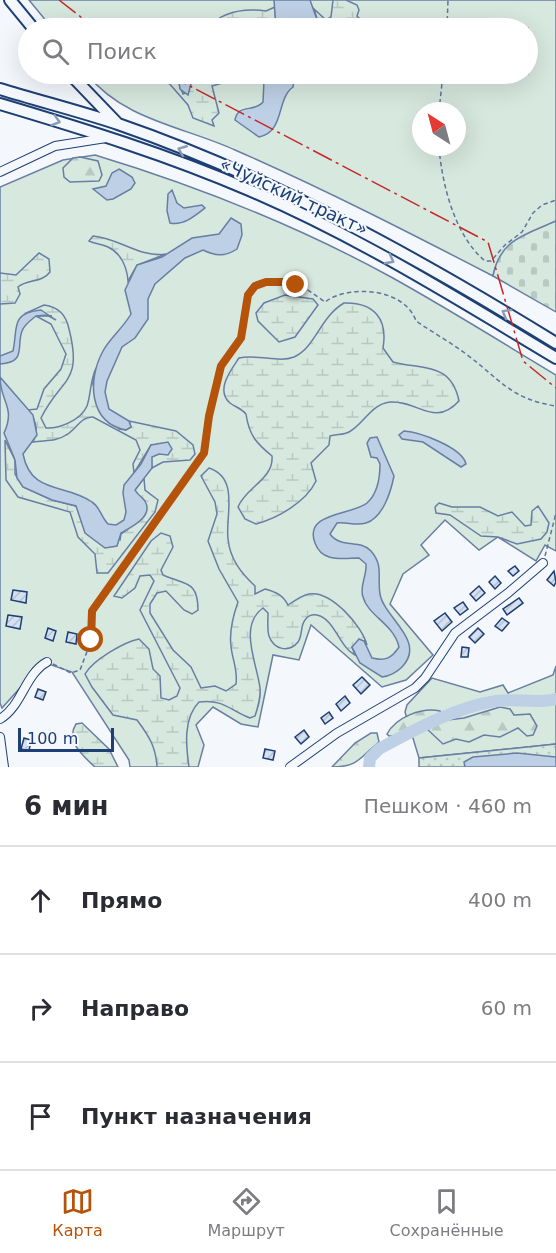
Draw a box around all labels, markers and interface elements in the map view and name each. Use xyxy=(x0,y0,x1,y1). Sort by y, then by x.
search box xyxy=(18,18,538,84)
icon: search xyxy=(39,35,72,68)
text: Поиск xyxy=(87,39,157,64)
north arrow xyxy=(412,102,466,156)
one-way arrow xyxy=(50,114,61,126)
one-way arrow xyxy=(177,145,188,157)
street label: «Чуйский тракт» xyxy=(217,152,371,240)
one-way arrow xyxy=(384,253,395,264)
route end xyxy=(282,271,308,297)
one-way arrow xyxy=(502,308,512,320)
route start xyxy=(77,626,103,652)
scale bar xyxy=(18,725,114,752)
text: 100 m xyxy=(27,729,78,748)
text: 6 мин xyxy=(24,791,109,821)
text: Пешком · 460 m xyxy=(364,794,532,818)
icon: ahead xyxy=(24,884,57,917)
text: Прямо xyxy=(81,888,162,913)
text: 400 m xyxy=(468,888,532,912)
icon: right xyxy=(24,992,57,1025)
text: Направо xyxy=(81,996,189,1021)
text: 60 m xyxy=(481,996,532,1020)
icon: arrive xyxy=(24,1100,57,1133)
text: Пункт назначения xyxy=(81,1104,312,1129)
tab: Карта xyxy=(52,1185,103,1240)
tab: Маршрут xyxy=(207,1185,285,1240)
tab: Сохранённые xyxy=(390,1185,504,1240)

